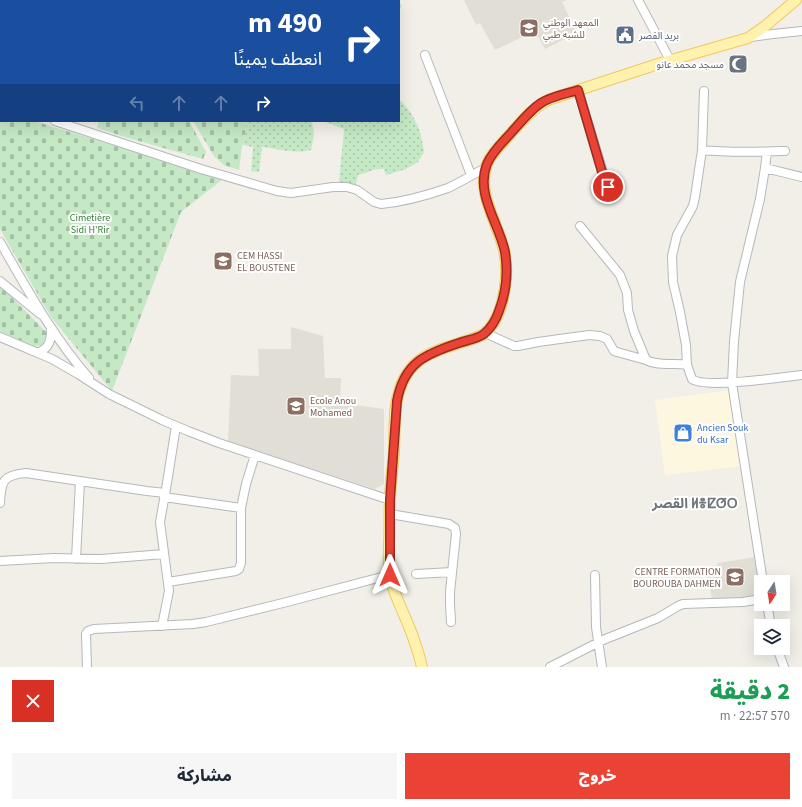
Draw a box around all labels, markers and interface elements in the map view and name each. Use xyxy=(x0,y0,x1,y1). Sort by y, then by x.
text: 490 m xyxy=(248,3,322,43)
icon: right xyxy=(336,16,388,68)
place label: المعهد الوطني للشبه طبي xyxy=(543,16,599,42)
school or university icon: المعهد الوطني للشبه طبي xyxy=(518,17,540,39)
public building icon: بريد القصر xyxy=(614,24,636,46)
place label: بريد القصر xyxy=(638,29,679,43)
text: انعطف يمينًا xyxy=(233,47,322,72)
mosque icon: مسجد محمد عانو xyxy=(727,53,749,75)
place label: مسجد محمد عانو xyxy=(656,58,724,72)
icon: left xyxy=(126,92,148,114)
icon: ahead xyxy=(168,92,190,114)
icon: ahead xyxy=(210,92,232,114)
icon: right xyxy=(252,92,274,114)
pin xyxy=(591,170,625,204)
icon: arrive xyxy=(597,176,619,198)
park label: Cimetière Sidi H'Rir xyxy=(70,211,110,237)
place label: CEM HASSI EL BOUSTENE xyxy=(237,249,296,275)
school or university icon: CEM HASSI EL BOUSTENE xyxy=(212,250,234,272)
place label: Ecole Anou Mohamed xyxy=(310,394,356,420)
school or university icon: Ecole Anou Mohamed xyxy=(285,395,307,417)
place label: Ancien Souk du Ksar xyxy=(697,421,749,447)
shop icon: Ancien Souk du Ksar xyxy=(672,422,694,444)
district label: القصر ⵍⴻⵇⵚⵔ xyxy=(651,494,738,514)
position arrow xyxy=(369,554,411,596)
place label: CENTRE FORMATION BOUROUBA DAHMEN xyxy=(633,565,721,591)
school or university icon: CENTRE FORMATION BOUROUBA DAHMEN xyxy=(724,566,746,588)
north arrow xyxy=(754,575,790,611)
map controls xyxy=(754,575,790,655)
button: layers xyxy=(754,619,790,655)
text: 2 دقيقة xyxy=(710,674,790,709)
button: close xyxy=(12,680,54,722)
text: 570 m · 22:57 xyxy=(720,707,790,725)
button: مشاركة xyxy=(12,753,397,799)
button: خروج xyxy=(405,753,790,799)

